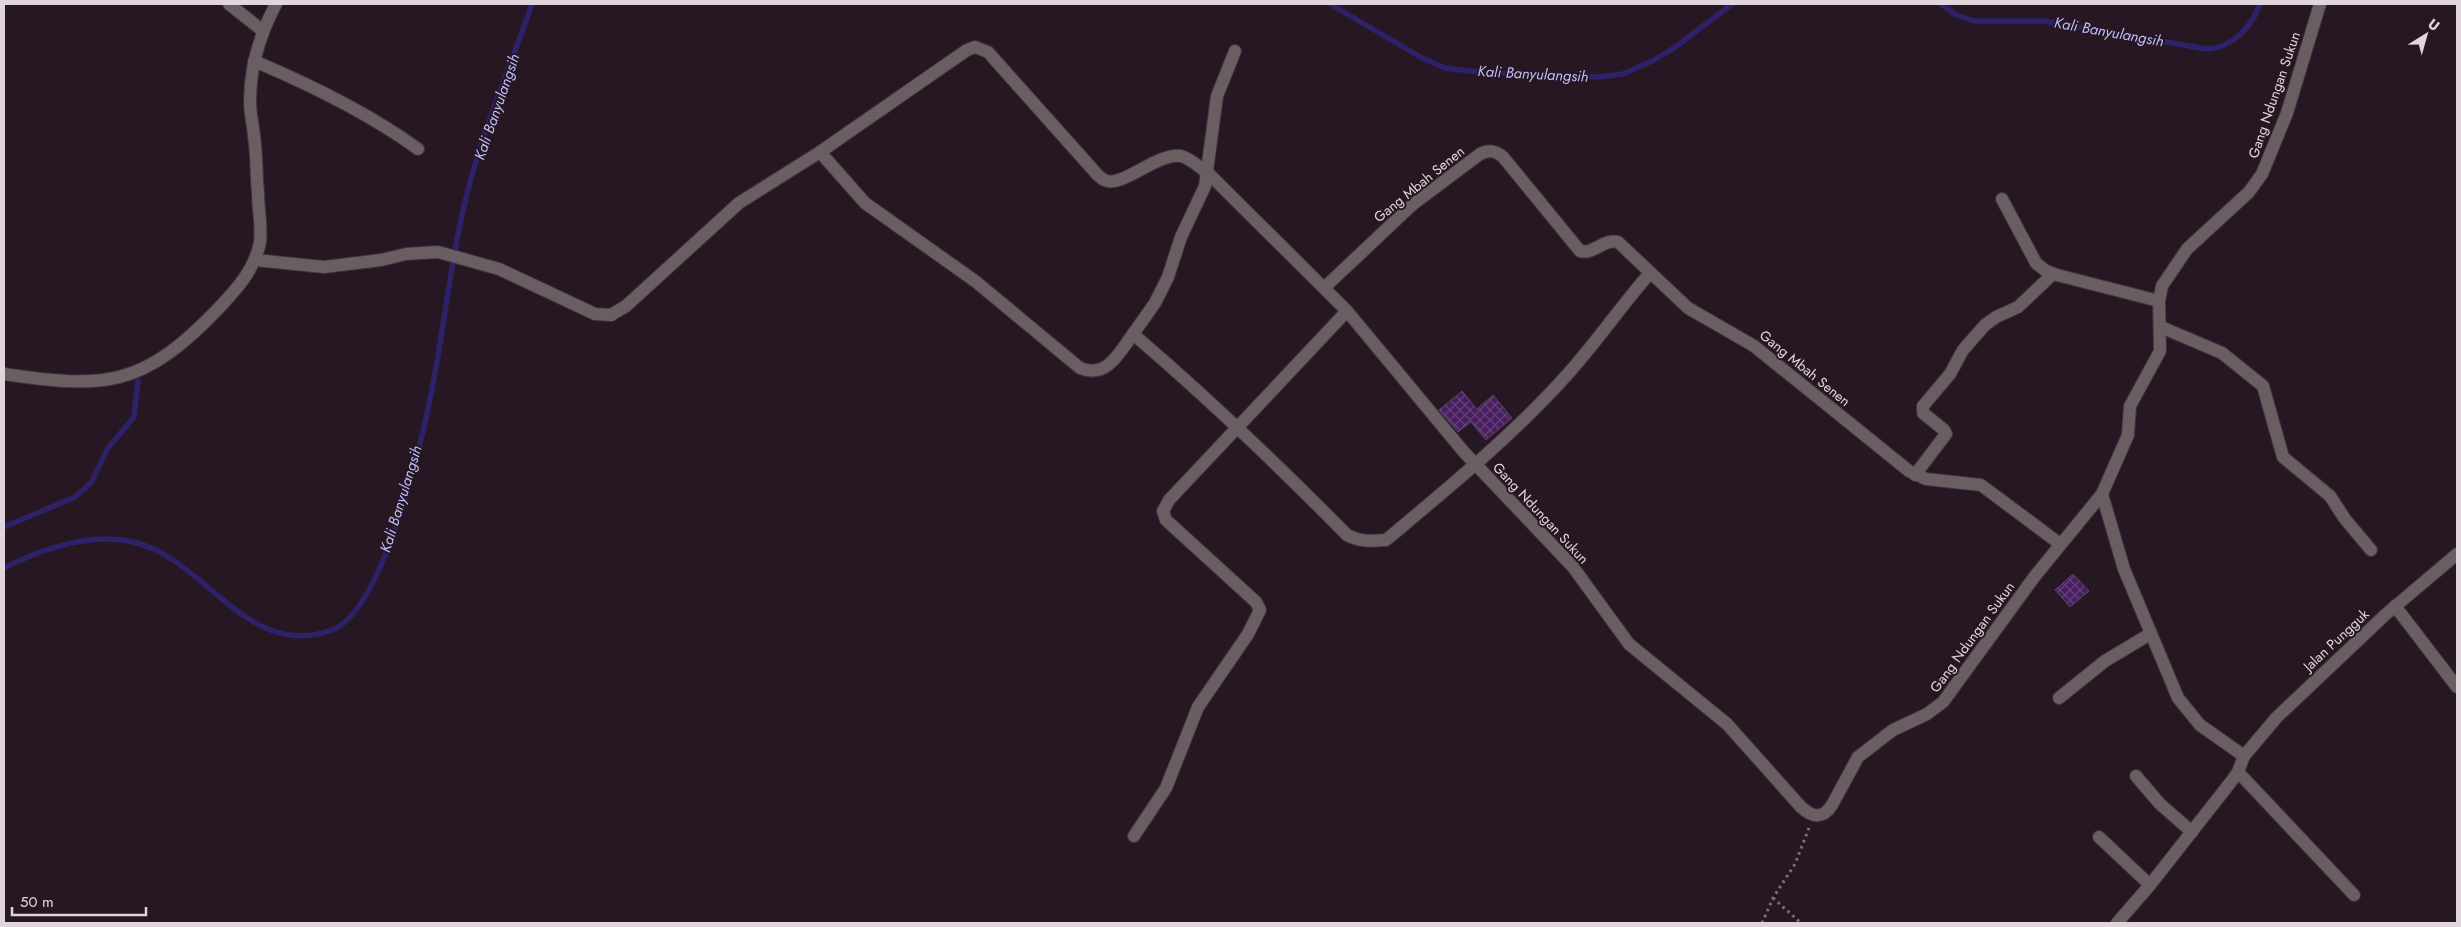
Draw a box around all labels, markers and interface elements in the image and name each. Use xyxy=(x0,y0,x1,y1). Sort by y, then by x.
north arrow xyxy=(2401,10,2451,60)
water label: Kali Banyulangsih xyxy=(2052,12,2166,52)
text: U xyxy=(2424,14,2444,36)
street label: Gang Ndungan Sukun xyxy=(2243,29,2305,161)
water label: Kali Banyulangsih xyxy=(469,51,525,163)
water label: Kali Banyulangsih xyxy=(1477,60,1589,88)
street label: Gang Mbah Senen xyxy=(1369,141,1469,227)
street label: Gang Mbah Senen xyxy=(1755,325,1855,411)
water label: Kali Banyulangsih xyxy=(374,443,428,555)
street label: Gang Ndungan Sukun xyxy=(1488,458,1594,568)
street label: Gang Ndungan Sukun xyxy=(1925,577,2019,697)
street label: Jalan Pungguk xyxy=(2297,604,2374,677)
scale bar xyxy=(12,884,146,916)
text: 50 m xyxy=(20,891,54,913)

